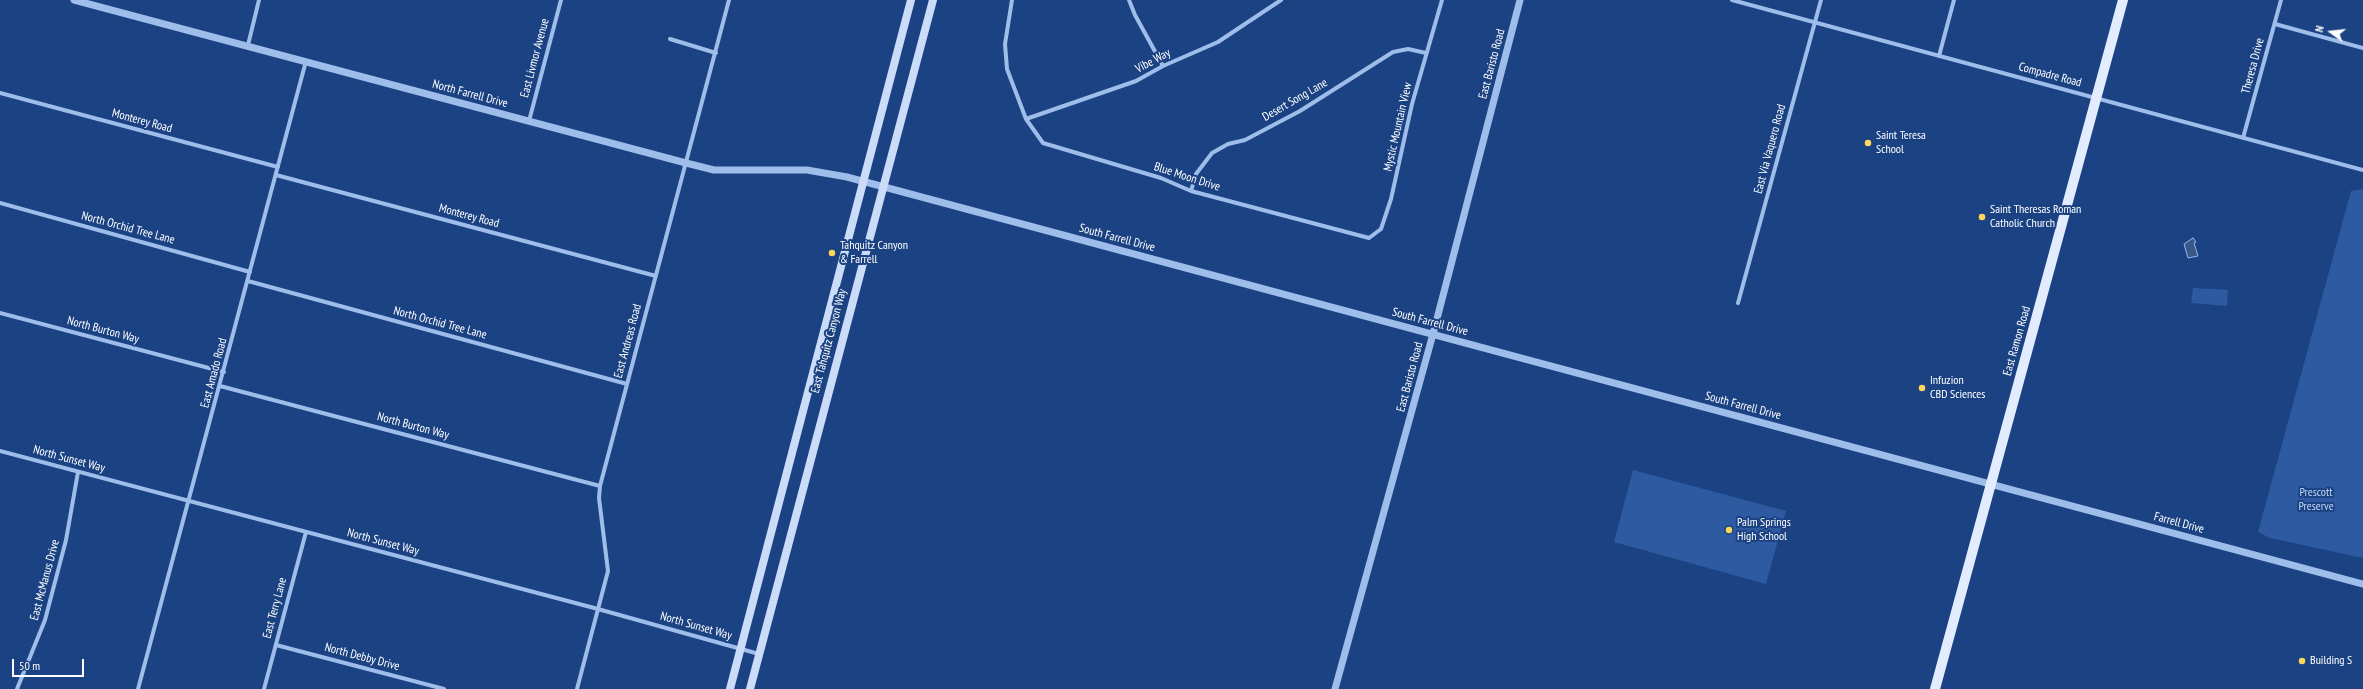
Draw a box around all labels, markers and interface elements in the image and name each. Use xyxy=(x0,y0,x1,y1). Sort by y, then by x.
north arrow xyxy=(2311,12,2351,52)
street label: East Livmor Avenue xyxy=(518,17,552,99)
text: N xyxy=(2312,24,2327,34)
street label: East Baristo Road xyxy=(1476,28,1508,100)
street label: Theresa Drive xyxy=(2239,37,2267,95)
street label: Vibe Way xyxy=(1133,46,1173,76)
street label: Compadre Road xyxy=(2017,60,2083,90)
street label: Desert Song Lane xyxy=(1260,76,1330,124)
street label: North Farrell Drive xyxy=(431,77,509,111)
street label: Mystic Mountain View xyxy=(1381,81,1415,173)
street label: East Via Vaquero Road xyxy=(1751,103,1789,195)
street label: Monterey Road xyxy=(110,106,174,136)
place label: Saint Teresa School xyxy=(1876,129,1926,157)
marker: Saint Teresa School xyxy=(1863,138,1873,148)
street label: Blue Moon Drive xyxy=(1152,160,1222,194)
street label: Monterey Road xyxy=(437,201,501,231)
place label: Saint Theresas Roman Catholic Church xyxy=(1990,203,2081,231)
street label: North Orchid Tree Lane xyxy=(80,209,176,247)
marker: Saint Theresas Roman Catholic Church xyxy=(1977,212,1987,222)
street label: South Farrell Drive xyxy=(1078,221,1156,255)
place label: Tahquitz Canyon & Farrell xyxy=(840,239,908,267)
marker: Tahquitz Canyon & Farrell xyxy=(827,248,837,258)
street label: East Tahquitz Canyon Way xyxy=(808,287,850,395)
street label: East Andreas Road xyxy=(611,302,645,380)
street label: North Orchid Tree Lane xyxy=(392,304,488,342)
street label: South Farrell Drive xyxy=(1391,305,1469,339)
street label: East Ramon Road xyxy=(2000,305,2034,377)
street label: North Burton Way xyxy=(65,313,141,347)
street label: East Amado Road xyxy=(198,337,230,409)
street label: East Baristo Road xyxy=(1394,341,1426,413)
place label: Infuzion CBD Sciences xyxy=(1930,374,1985,402)
marker: Infuzion CBD Sciences xyxy=(1917,383,1927,393)
street label: South Farrell Drive xyxy=(1704,389,1782,423)
street label: North Burton Way xyxy=(375,409,451,443)
street label: North Sunset Way xyxy=(32,442,106,476)
park label: Prescott Preserve xyxy=(2298,486,2334,514)
street label: Farrell Drive xyxy=(2152,509,2206,537)
place label: Palm Springs High School xyxy=(1737,516,1791,544)
street label: North Sunset Way xyxy=(346,525,420,559)
marker: Palm Springs High School xyxy=(1724,525,1734,535)
street label: East McManus Drive xyxy=(27,538,63,622)
street label: East Terry Lane xyxy=(260,576,290,640)
street label: North Sunset Way xyxy=(659,609,733,643)
street label: North Debby Drive xyxy=(323,640,401,674)
scale bar xyxy=(14,651,86,677)
place label: Building S xyxy=(2310,654,2352,668)
marker: Building S xyxy=(2297,656,2307,666)
text: 50 m xyxy=(19,658,40,673)

